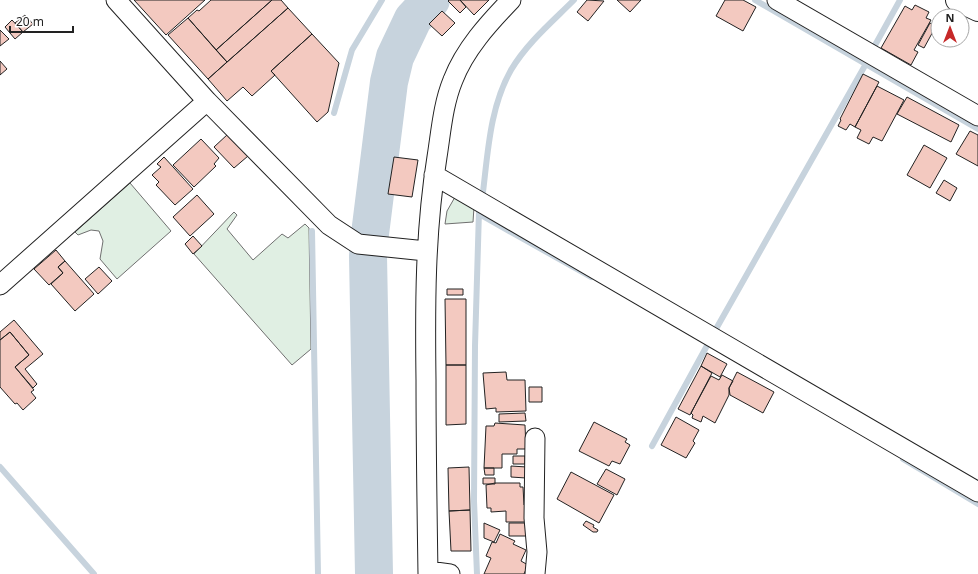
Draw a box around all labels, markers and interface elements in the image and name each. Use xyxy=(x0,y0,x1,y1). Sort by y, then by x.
scale bar xyxy=(10,8,73,34)
north arrow xyxy=(930,8,970,48)
text: N xyxy=(946,10,954,25)
text: 20 m xyxy=(16,13,44,30)

